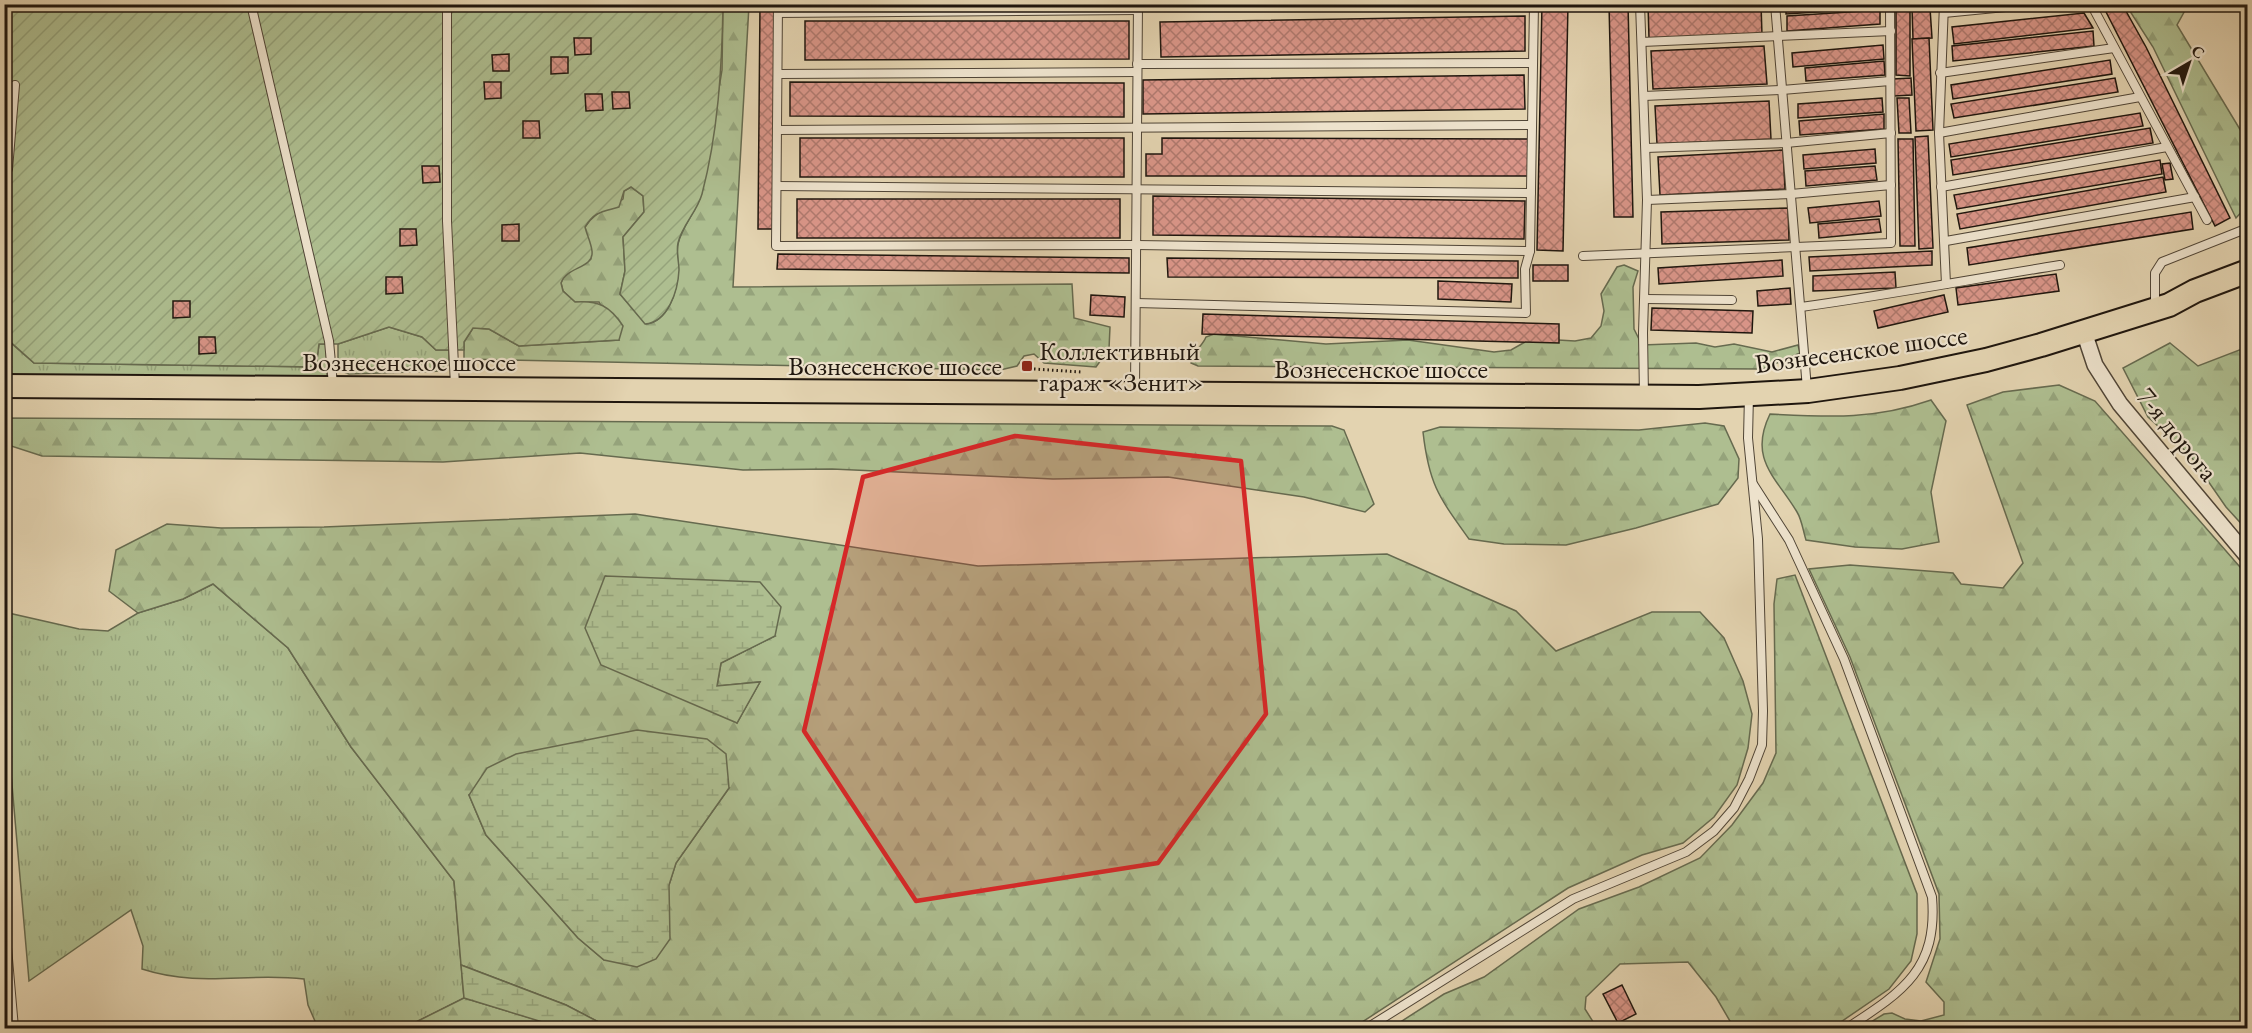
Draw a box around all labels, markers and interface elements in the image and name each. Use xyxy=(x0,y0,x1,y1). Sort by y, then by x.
north arrow xyxy=(2159,33,2219,93)
text: С xyxy=(2187,40,2209,63)
street label: Вознесенское шоссе xyxy=(1752,317,1970,381)
place label: Коллективный гараж «Зенит» xyxy=(1039,333,1203,399)
street label: Вознесенское шоссе xyxy=(302,344,516,379)
street label: Вознесенское шоссе xyxy=(788,348,1002,383)
street label: Вознесенское шоссе xyxy=(1274,351,1488,386)
marker: Коллективный гараж «Зенит» xyxy=(1020,359,1034,373)
street label: 7-я дорога xyxy=(2129,380,2227,488)

